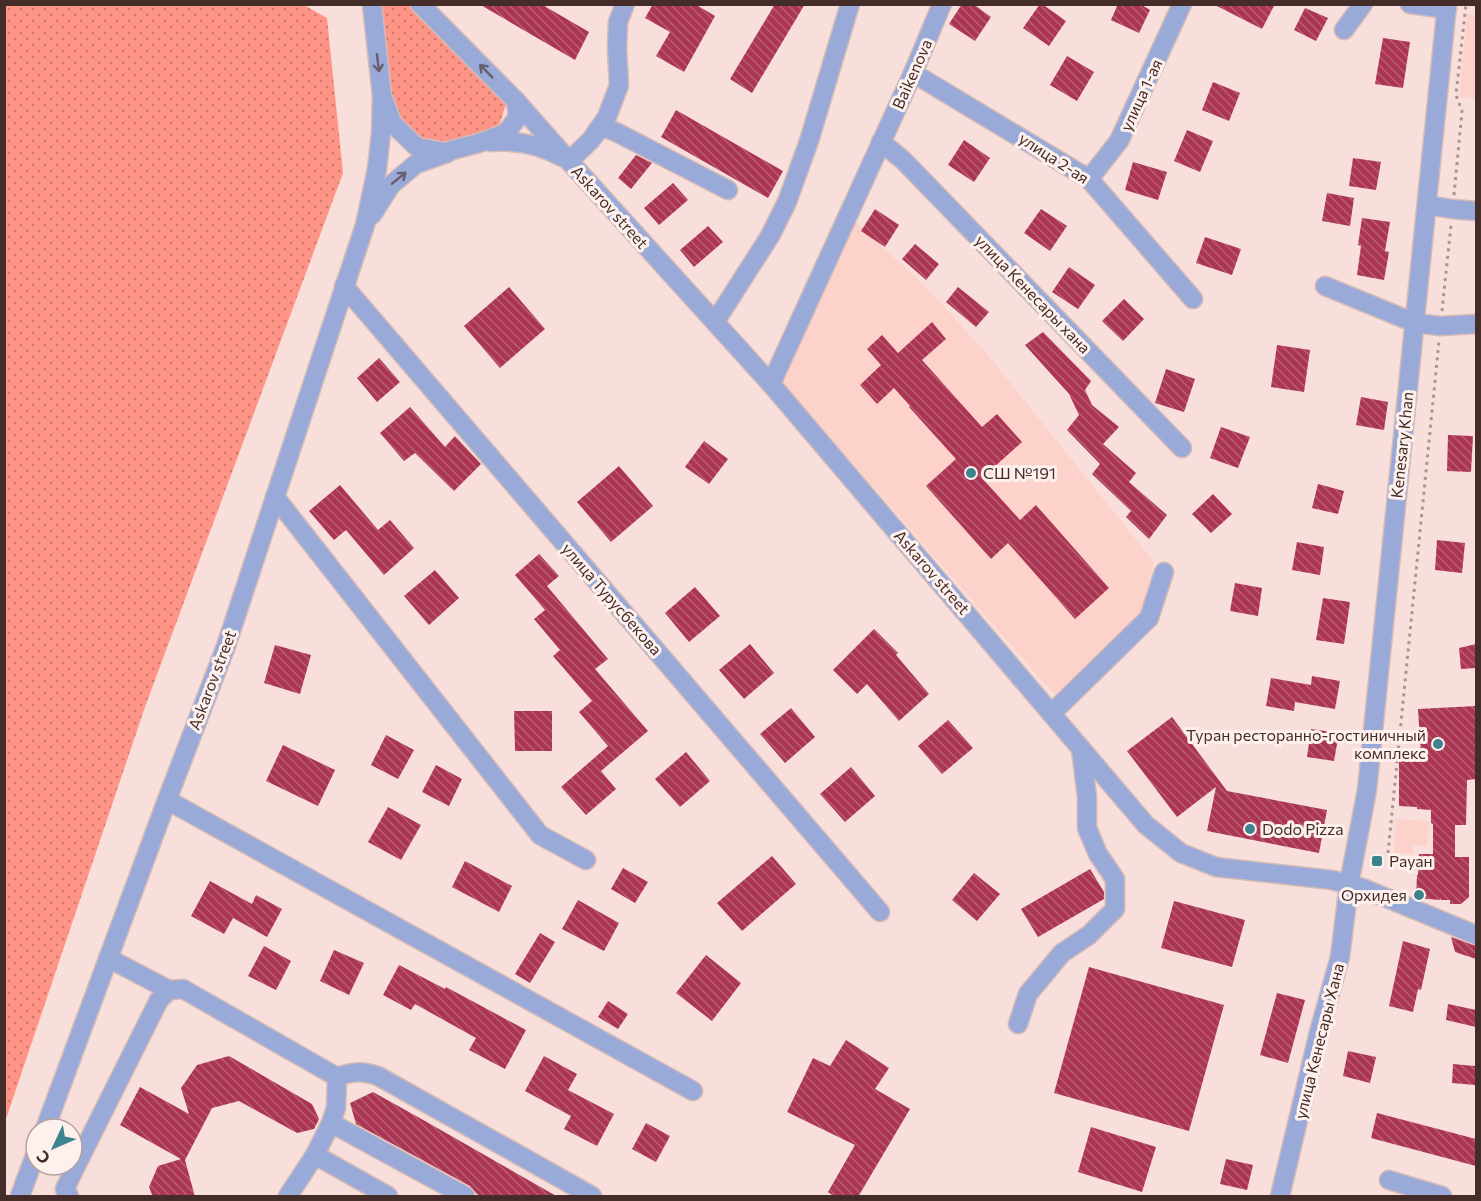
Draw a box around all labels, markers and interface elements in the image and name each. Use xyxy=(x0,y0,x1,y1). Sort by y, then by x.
street label: Baikenova xyxy=(888,36,935,112)
one-way arrow xyxy=(373,52,384,72)
street label: улица 1-ая xyxy=(1116,56,1165,134)
one-way arrow xyxy=(479,63,493,78)
street label: улица 2-ая xyxy=(1016,128,1093,187)
street label: Askarov street xyxy=(568,161,653,252)
one-way arrow xyxy=(391,171,406,185)
street label: улица Кенесары хана xyxy=(972,230,1095,357)
street label: Kenesary Khan xyxy=(1386,391,1417,499)
place label: СШ №191 xyxy=(983,463,1056,482)
marker: СШ №191 xyxy=(964,466,978,480)
street label: Askarov street xyxy=(891,526,974,618)
street label: улица Турусбекова xyxy=(559,539,666,659)
street label: Askarov street xyxy=(184,627,239,732)
place label: Туран ресторанно-гостиничный комплекс xyxy=(1186,725,1426,762)
marker: Туран ресторанно-гостиничный комплекс xyxy=(1431,737,1445,751)
place label: Dodo Pizza xyxy=(1262,819,1344,838)
marker: Dodo Pizza xyxy=(1243,822,1257,836)
place label: Рауан xyxy=(1389,851,1433,870)
marker: Рауан xyxy=(1370,854,1384,868)
place label: Орхидея xyxy=(1341,885,1407,904)
marker: Орхидея xyxy=(1412,888,1426,902)
street label: улица Кенесары Хана xyxy=(1290,961,1347,1121)
north arrow xyxy=(24,1117,84,1177)
text: С xyxy=(32,1147,53,1168)

